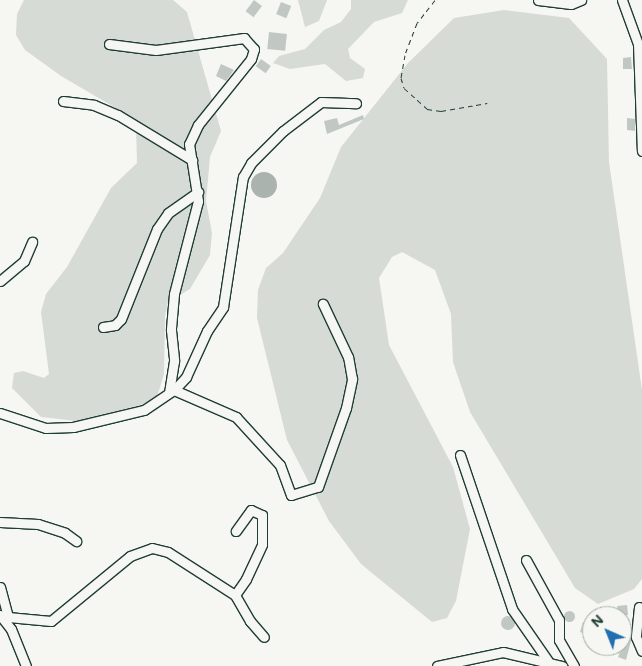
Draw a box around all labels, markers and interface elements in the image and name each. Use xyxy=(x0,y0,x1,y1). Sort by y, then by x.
north arrow xyxy=(582,606,632,656)
text: N xyxy=(586,610,607,631)

